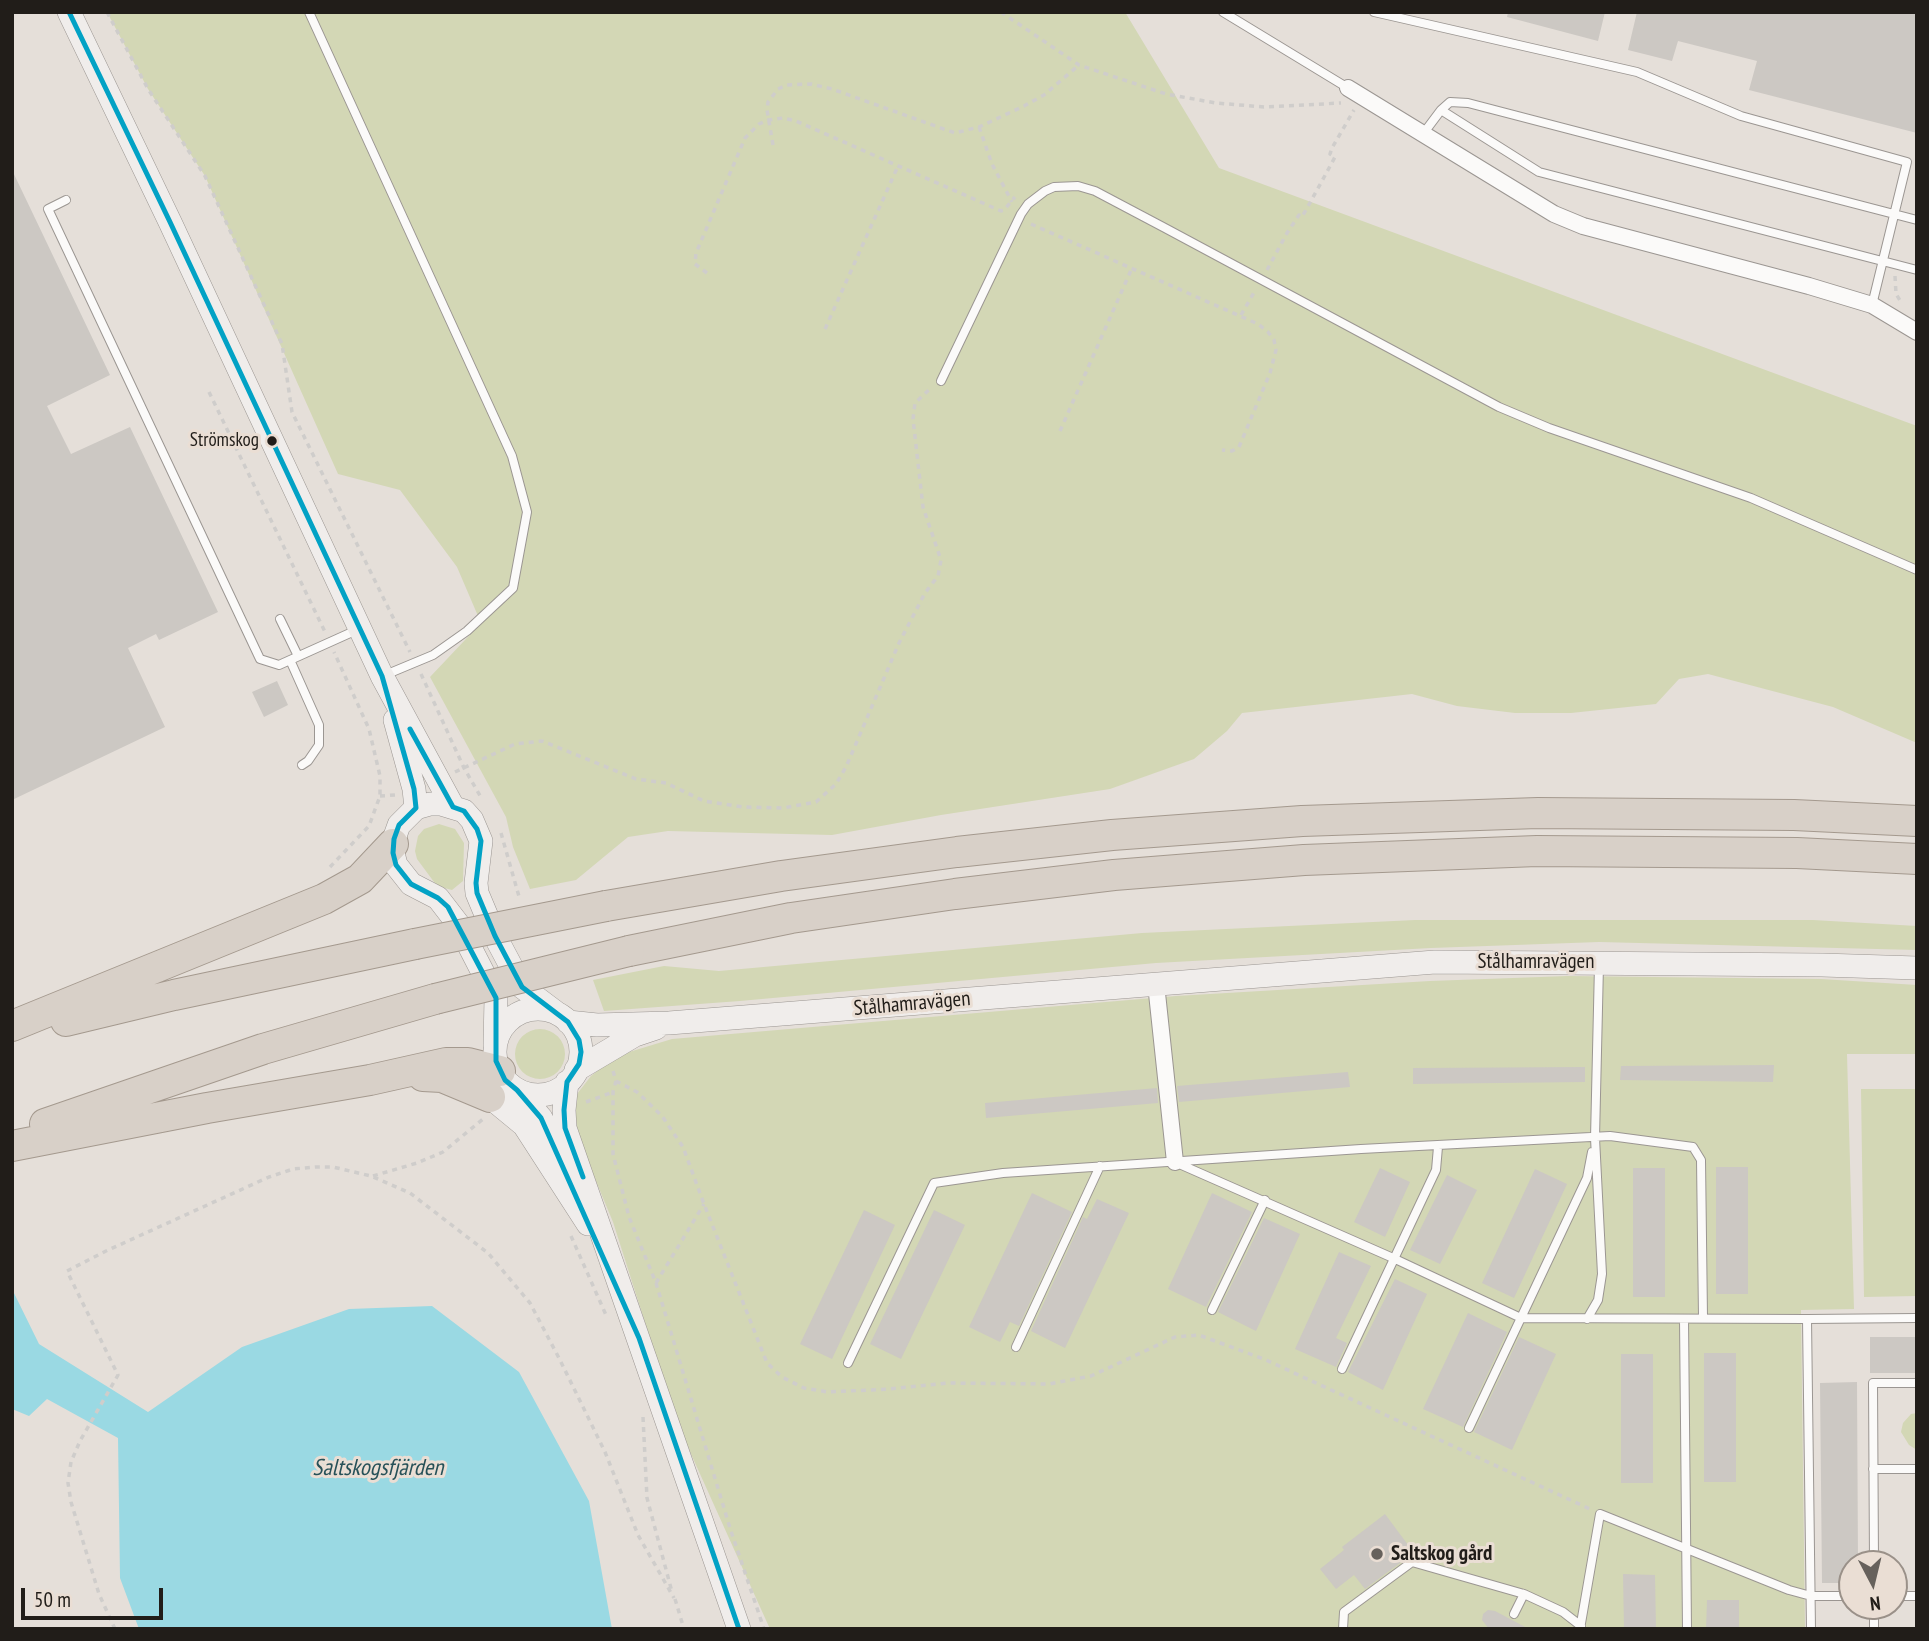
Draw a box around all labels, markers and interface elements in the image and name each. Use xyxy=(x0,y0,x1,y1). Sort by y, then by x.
place label: Strömskog xyxy=(190,430,259,452)
marker: Strömskog xyxy=(265,434,279,448)
street label: Stålhamravägen xyxy=(1477,949,1595,975)
street label: Stålhamravägen xyxy=(853,986,971,1022)
water label: Saltskogsfjärden xyxy=(313,1454,443,1482)
place label: Saltskog gård xyxy=(1391,1541,1492,1567)
marker: Saltskog gård xyxy=(1369,1546,1385,1562)
north arrow xyxy=(1838,1550,1908,1620)
scale bar xyxy=(24,1574,166,1618)
text: 50 m xyxy=(34,1586,71,1613)
text: N xyxy=(1869,1591,1882,1616)

